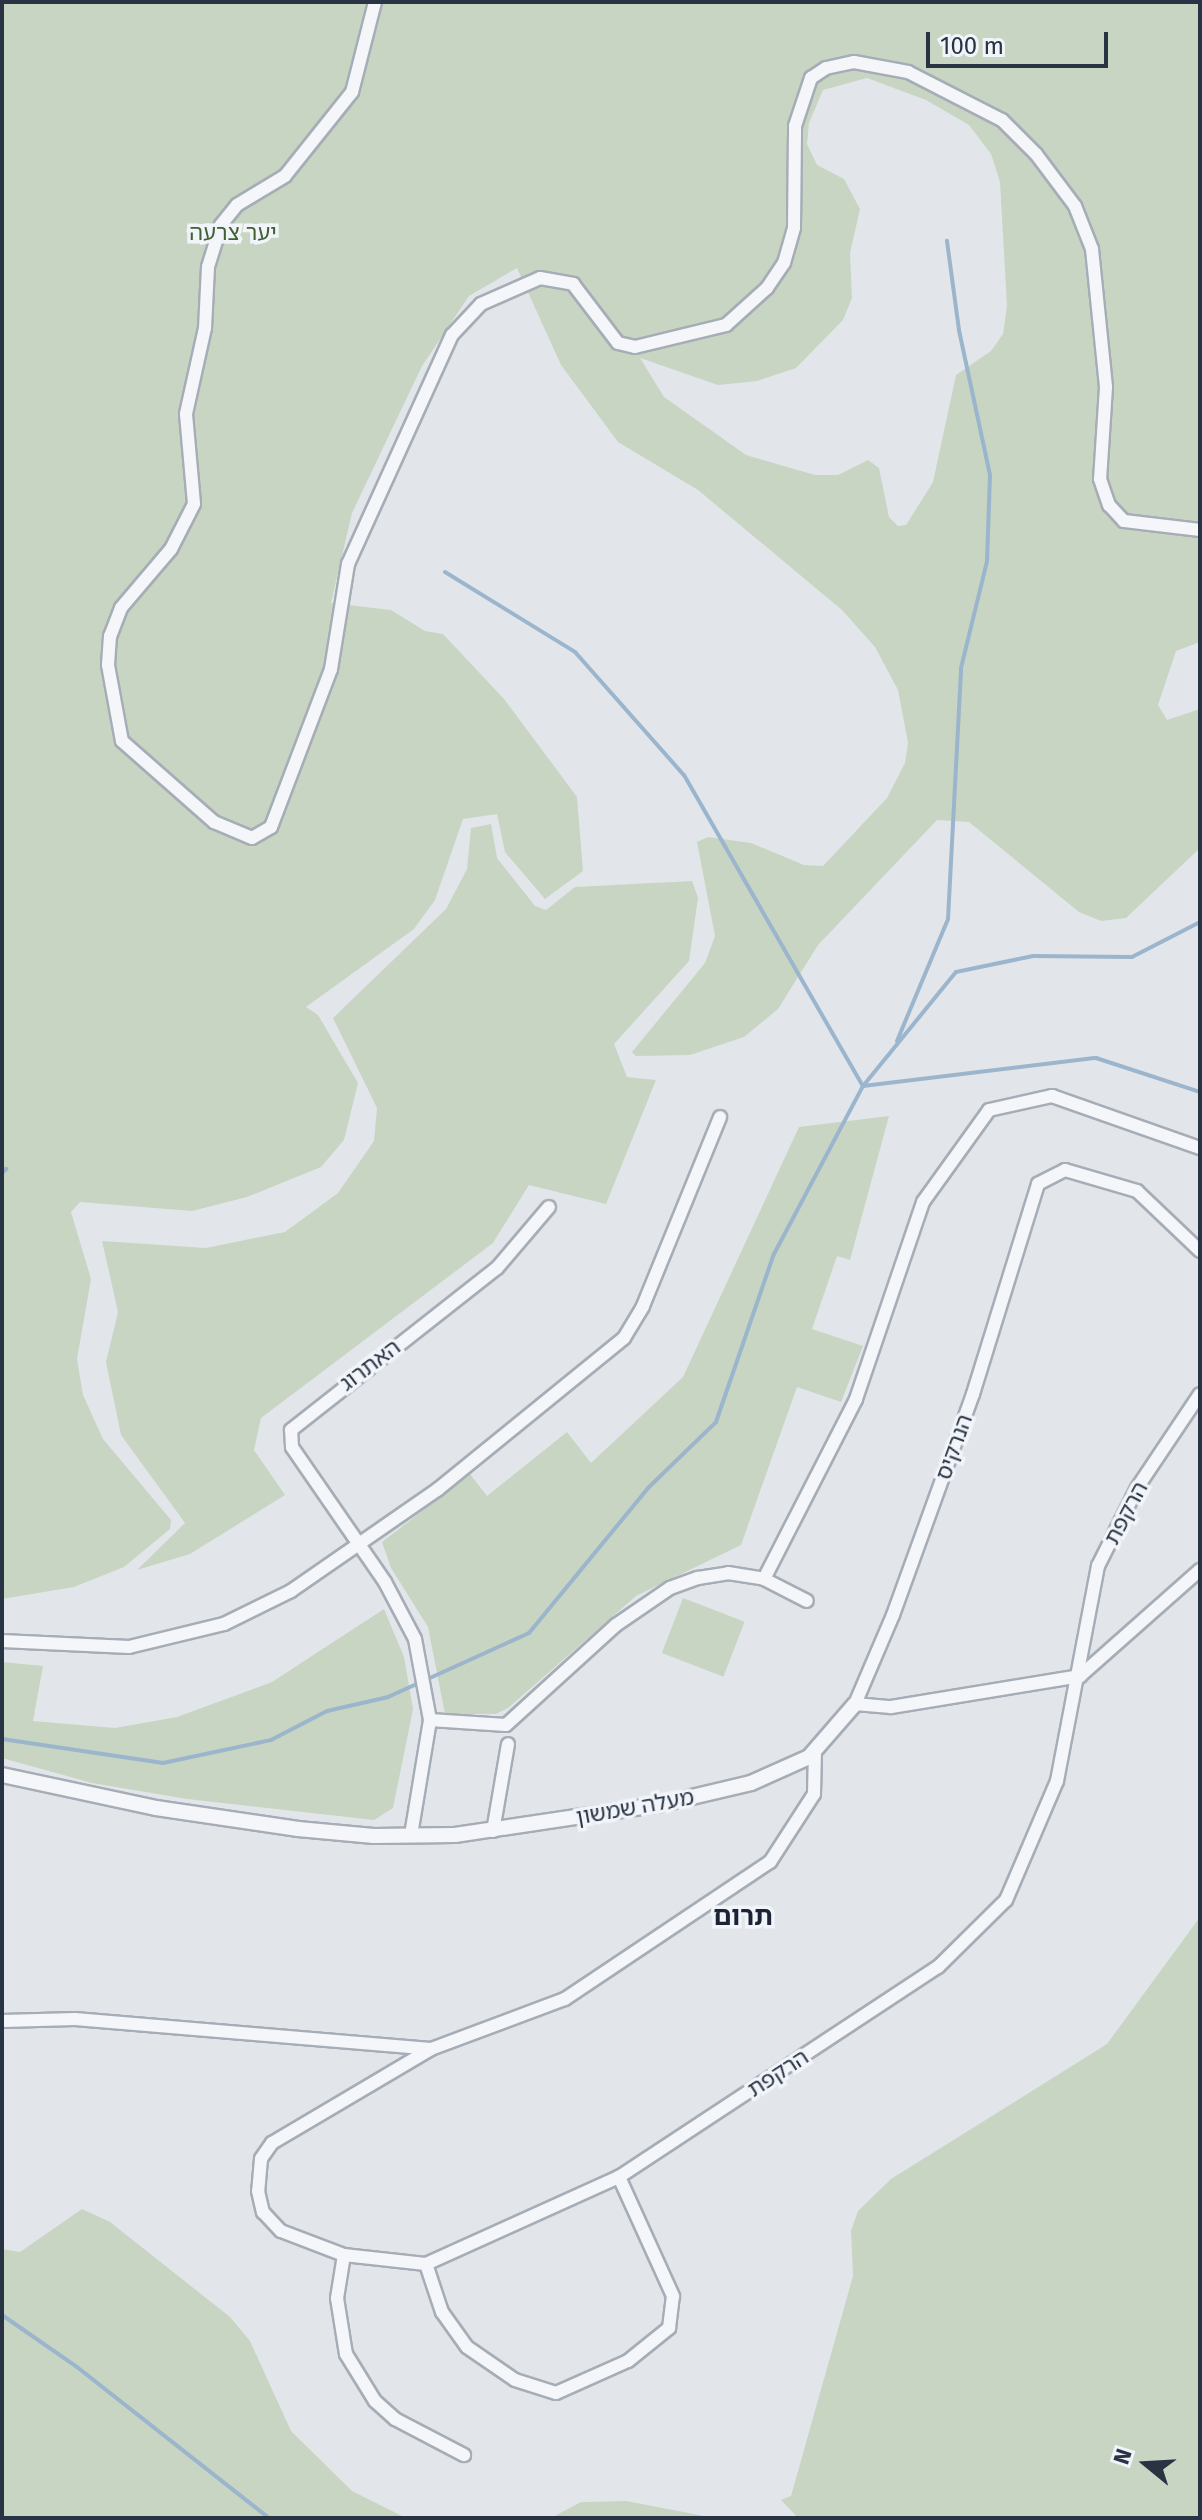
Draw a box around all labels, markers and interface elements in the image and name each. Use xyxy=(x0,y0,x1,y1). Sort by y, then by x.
scale bar xyxy=(930,16,1112,66)
text: 100 m xyxy=(940,32,1004,60)
park label: יער צרעה xyxy=(189,220,277,246)
street label: האתרוג xyxy=(334,1334,406,1396)
street label: הנרקיס xyxy=(930,1411,978,1483)
street label: הרקפת xyxy=(1099,1477,1153,1549)
street label: מעלה שמשון xyxy=(574,1784,696,1830)
district label: תרום xyxy=(713,1901,773,1933)
street label: הרקפת xyxy=(743,2044,813,2102)
north arrow xyxy=(1106,2424,1186,2504)
text: N xyxy=(1108,2445,1138,2468)

